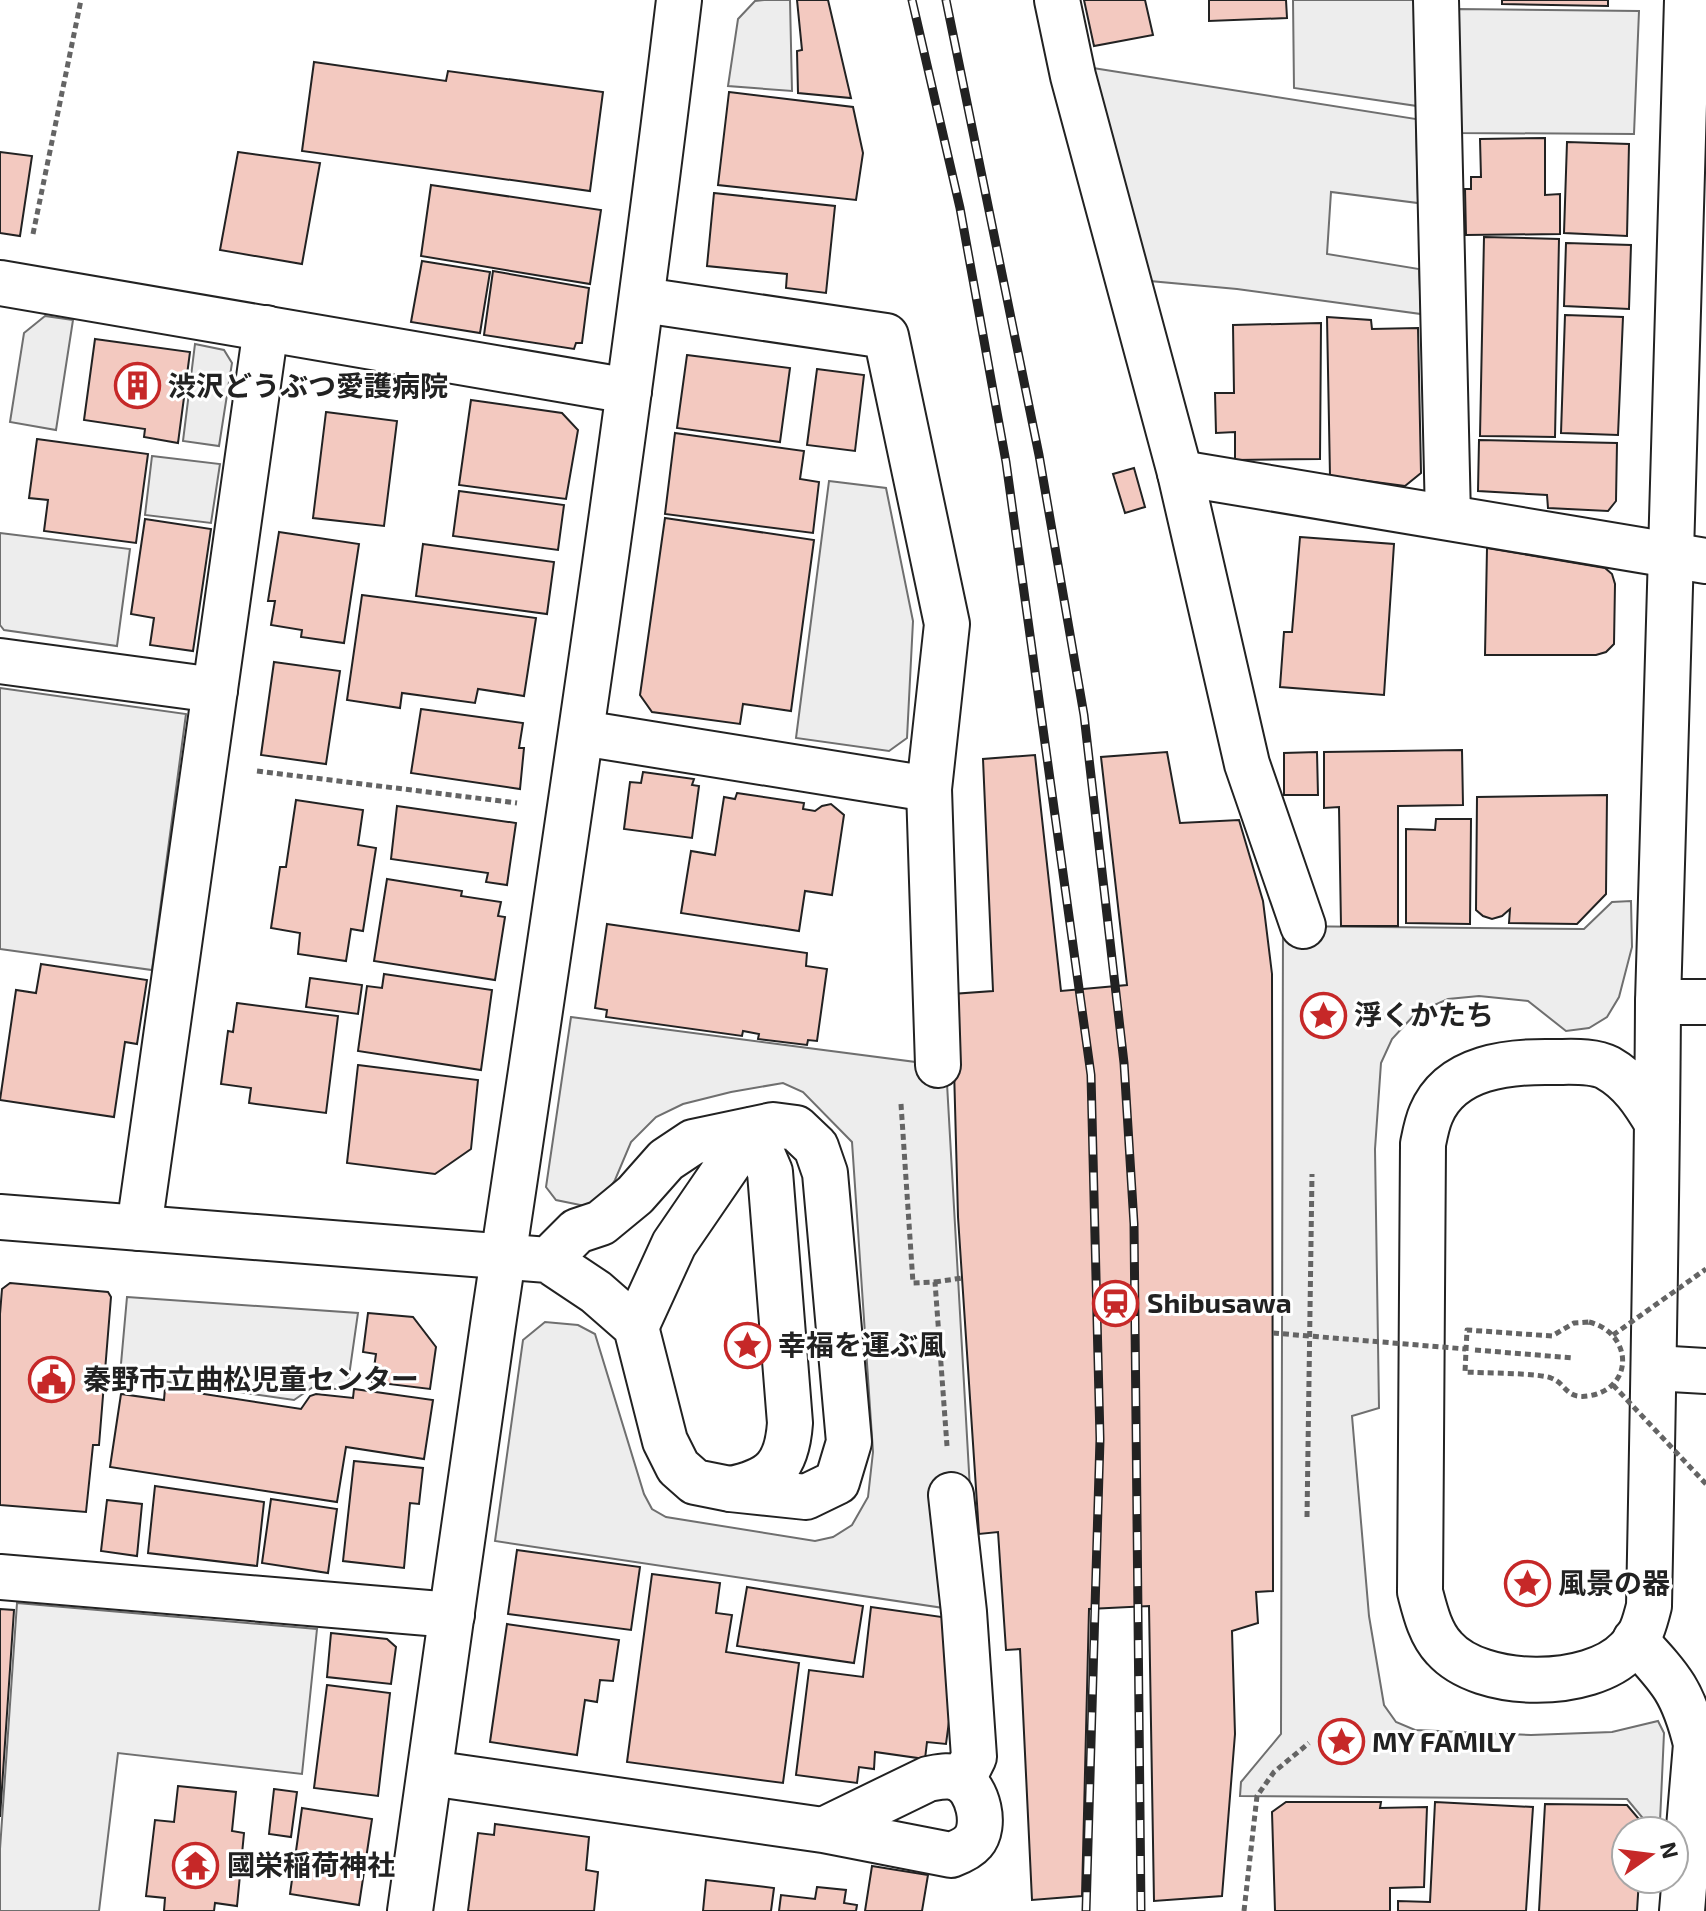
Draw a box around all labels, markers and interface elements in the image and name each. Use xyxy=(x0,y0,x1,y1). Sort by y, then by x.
building icon: 渋沢どうぶつ愛護病院 xyxy=(113,362,161,410)
place label: 渋沢どうぶつ愛護病院 xyxy=(168,368,448,402)
place icon: 浮くかたち xyxy=(1299,991,1347,1039)
place label: 浮くかたち xyxy=(1354,997,1494,1031)
station icon: Shibusawa xyxy=(1092,1279,1140,1327)
place label: Shibusawa xyxy=(1147,1285,1292,1319)
place icon: 幸福を運ぶ風 xyxy=(723,1321,771,1369)
place label: 幸福を運ぶ風 xyxy=(778,1327,946,1361)
public building icon: 秦野市立曲松児童センター xyxy=(28,1355,76,1403)
place label: 秦野市立曲松児童センター xyxy=(83,1361,419,1395)
place icon: 風景の器 xyxy=(1503,1559,1551,1607)
place label: 風景の器 xyxy=(1558,1565,1670,1599)
place icon: MY FAMILY xyxy=(1317,1718,1365,1766)
place label: MY FAMILY xyxy=(1372,1724,1517,1758)
north arrow xyxy=(1610,1815,1690,1895)
text: N xyxy=(1656,1839,1685,1861)
temple icon: 國栄稲荷神社 xyxy=(172,1841,220,1889)
place label: 國栄稲荷神社 xyxy=(227,1847,395,1881)

